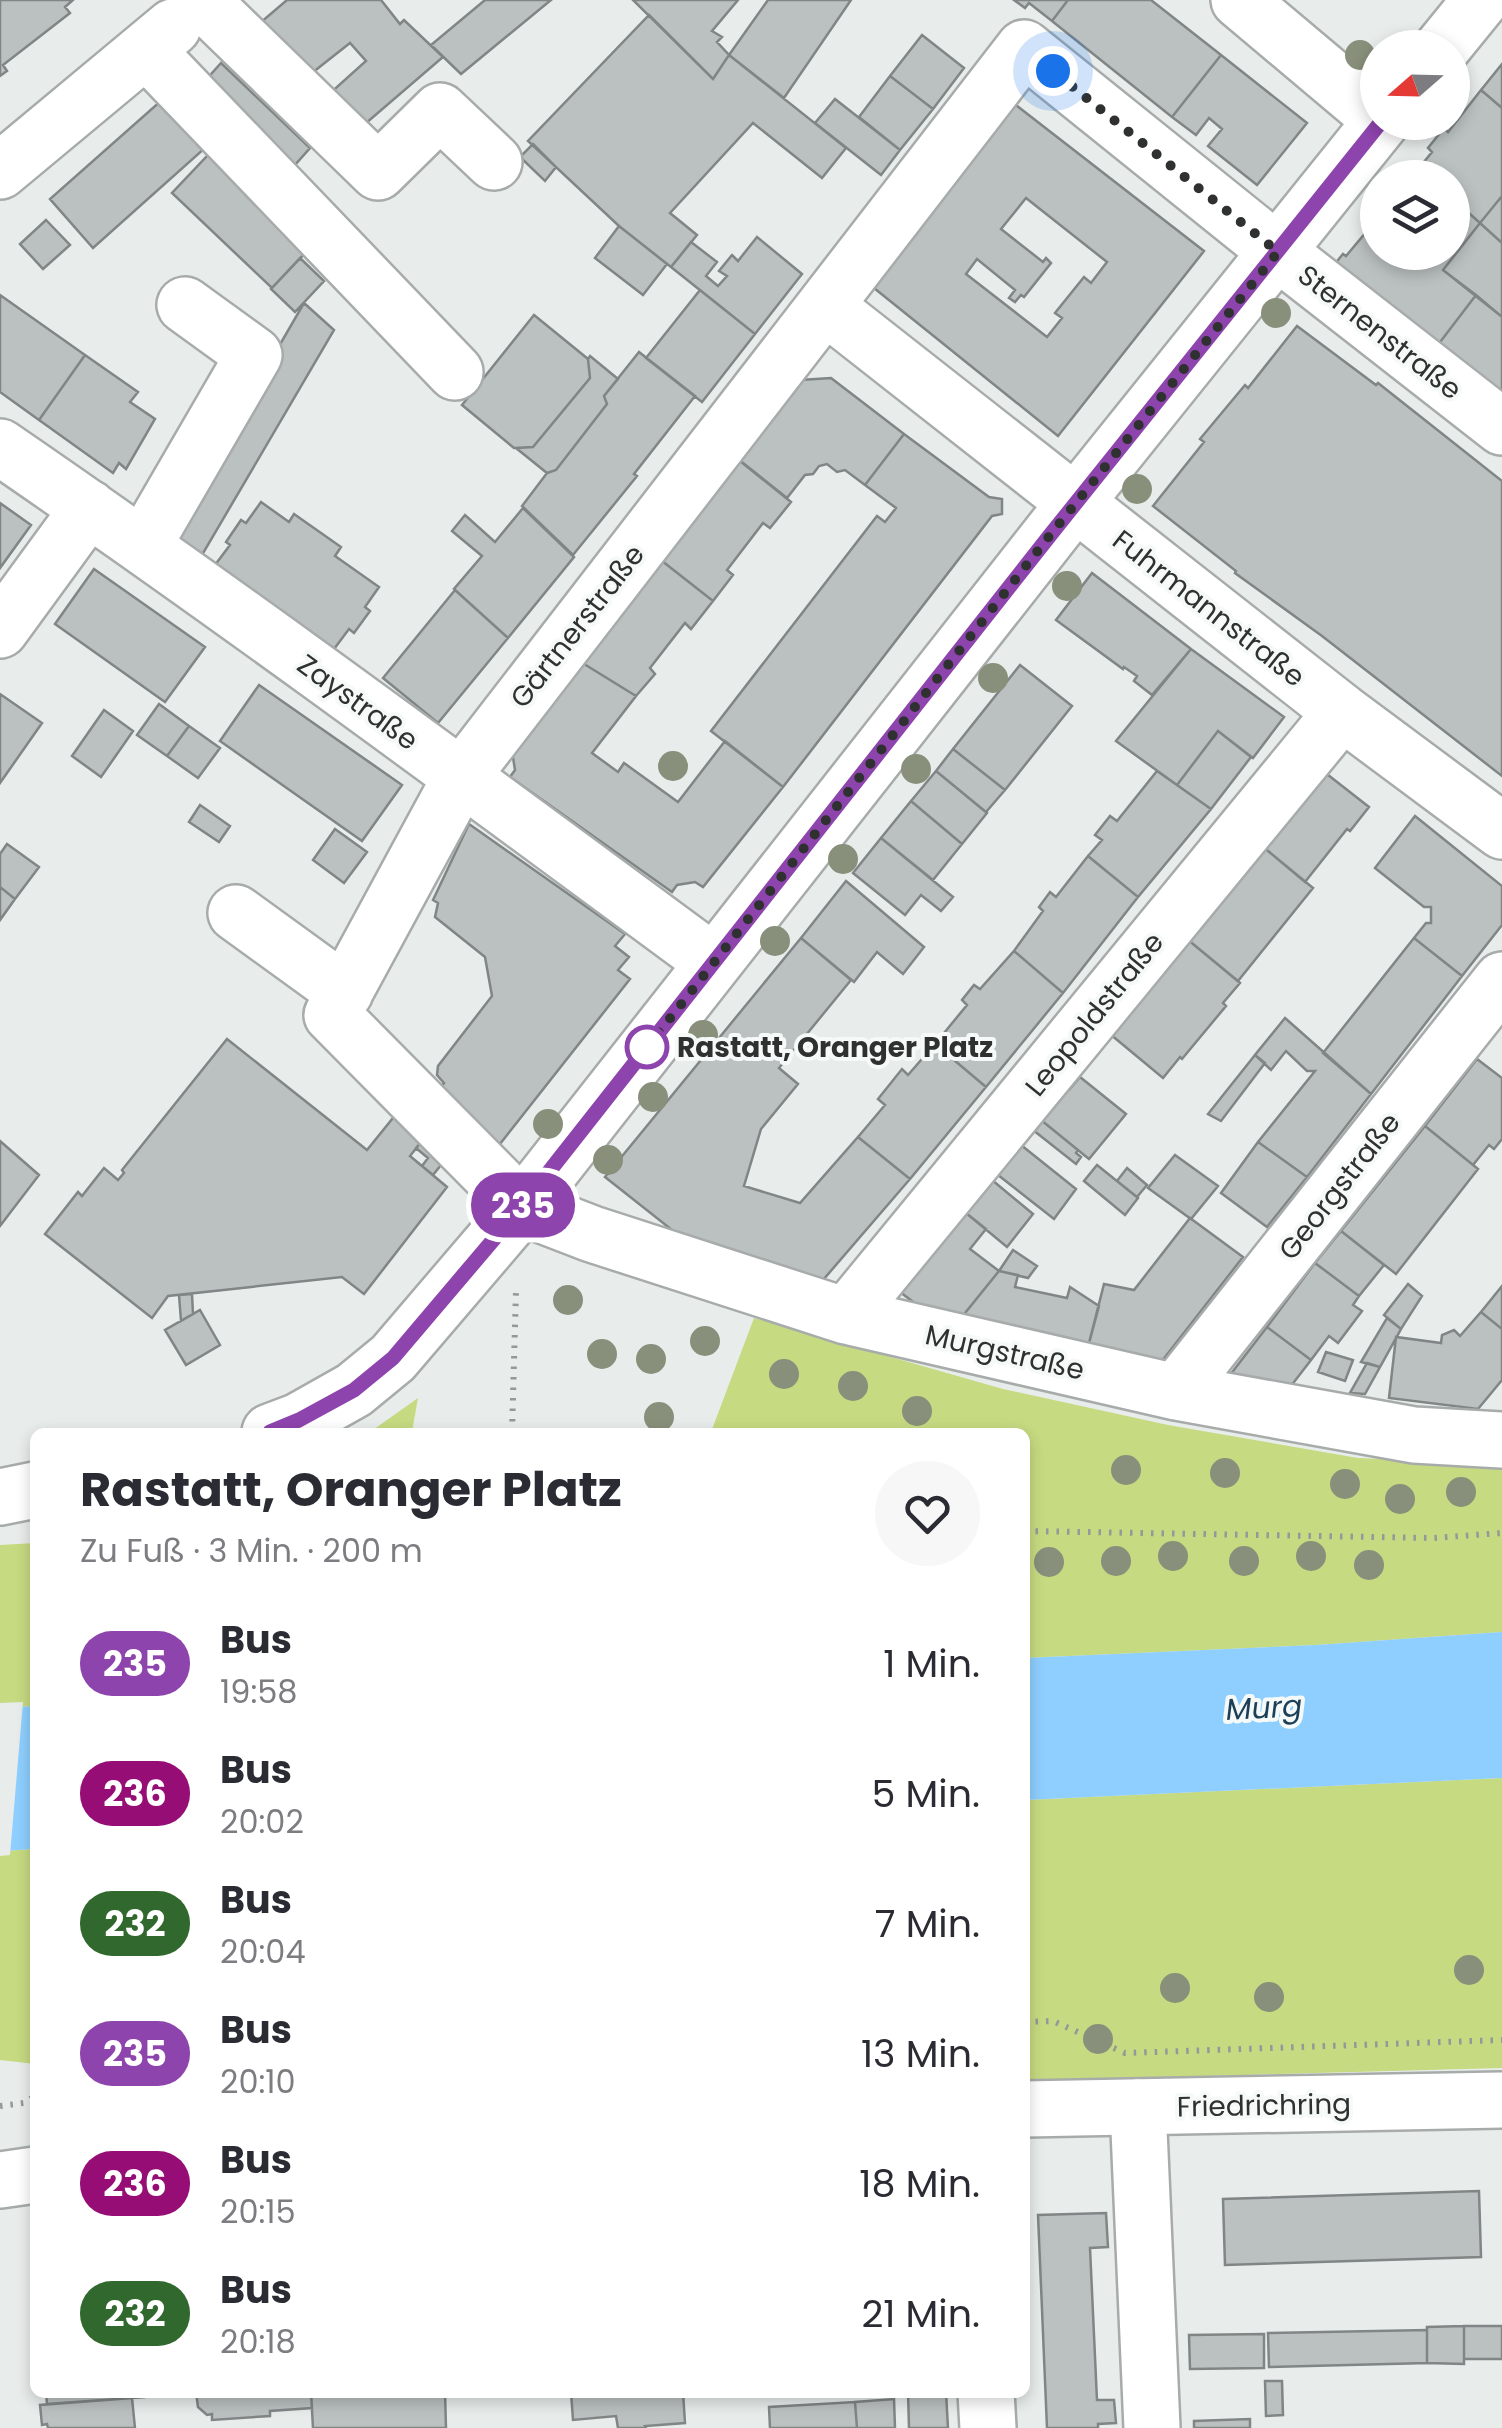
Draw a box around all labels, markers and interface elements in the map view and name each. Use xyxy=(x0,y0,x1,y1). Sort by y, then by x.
north arrow xyxy=(1360,30,1470,140)
map controls xyxy=(1360,30,1470,270)
your location xyxy=(1028,46,1078,96)
button: layers xyxy=(1360,160,1470,270)
street label: Sternenstraße xyxy=(1290,256,1470,409)
street label: Fuhrmannstraße xyxy=(1104,521,1313,696)
street label: Gärtnerstraße xyxy=(501,536,654,716)
street label: Zaystraße xyxy=(289,645,426,759)
street label: Leopoldstraße xyxy=(1016,924,1173,1105)
marker: Rastatt, Oranger Platz xyxy=(626,1026,668,1068)
place label: Rastatt, Oranger Platz xyxy=(677,1028,993,1067)
street label: Georgstraße xyxy=(1270,1105,1409,1268)
line badge: 235 xyxy=(466,1172,580,1238)
text: 235 xyxy=(491,1181,555,1230)
street label: Murgstraße xyxy=(922,1315,1088,1390)
text: Rastatt, Oranger Platz xyxy=(80,1456,622,1523)
button: heart xyxy=(875,1461,980,1566)
text: Zu Fuß · 3 Min. · 200 m xyxy=(80,1528,423,1573)
text: Bus xyxy=(220,1613,292,1666)
text: 1 Min. xyxy=(883,1637,980,1690)
text: 235 xyxy=(103,1639,167,1688)
text: 19:58 xyxy=(220,1669,298,1714)
water label: Murg xyxy=(1225,1684,1303,1731)
text: Bus xyxy=(220,1743,292,1796)
text: 5 Min. xyxy=(872,1767,980,1820)
text: 236 xyxy=(103,1769,167,1818)
text: 20:02 xyxy=(220,1799,304,1844)
text: Bus xyxy=(220,1873,292,1926)
text: 7 Min. xyxy=(875,1897,980,1950)
text: 232 xyxy=(104,1899,166,1948)
text: 20:04 xyxy=(220,1929,306,1974)
text: Bus xyxy=(220,2003,292,2056)
text: 13 Min. xyxy=(861,2027,980,2080)
text: 235 xyxy=(103,2029,167,2078)
text: 20:10 xyxy=(220,2059,296,2104)
street label: Friedrichring xyxy=(1177,2084,1351,2127)
text: Bus xyxy=(220,2133,292,2186)
text: 18 Min. xyxy=(859,2157,980,2210)
text: 236 xyxy=(103,2159,167,2208)
text: 20:15 xyxy=(220,2189,296,2234)
text: Bus xyxy=(220,2263,292,2316)
text: 21 Min. xyxy=(861,2287,980,2340)
text: 232 xyxy=(104,2289,166,2338)
text: 20:18 xyxy=(220,2319,296,2364)

